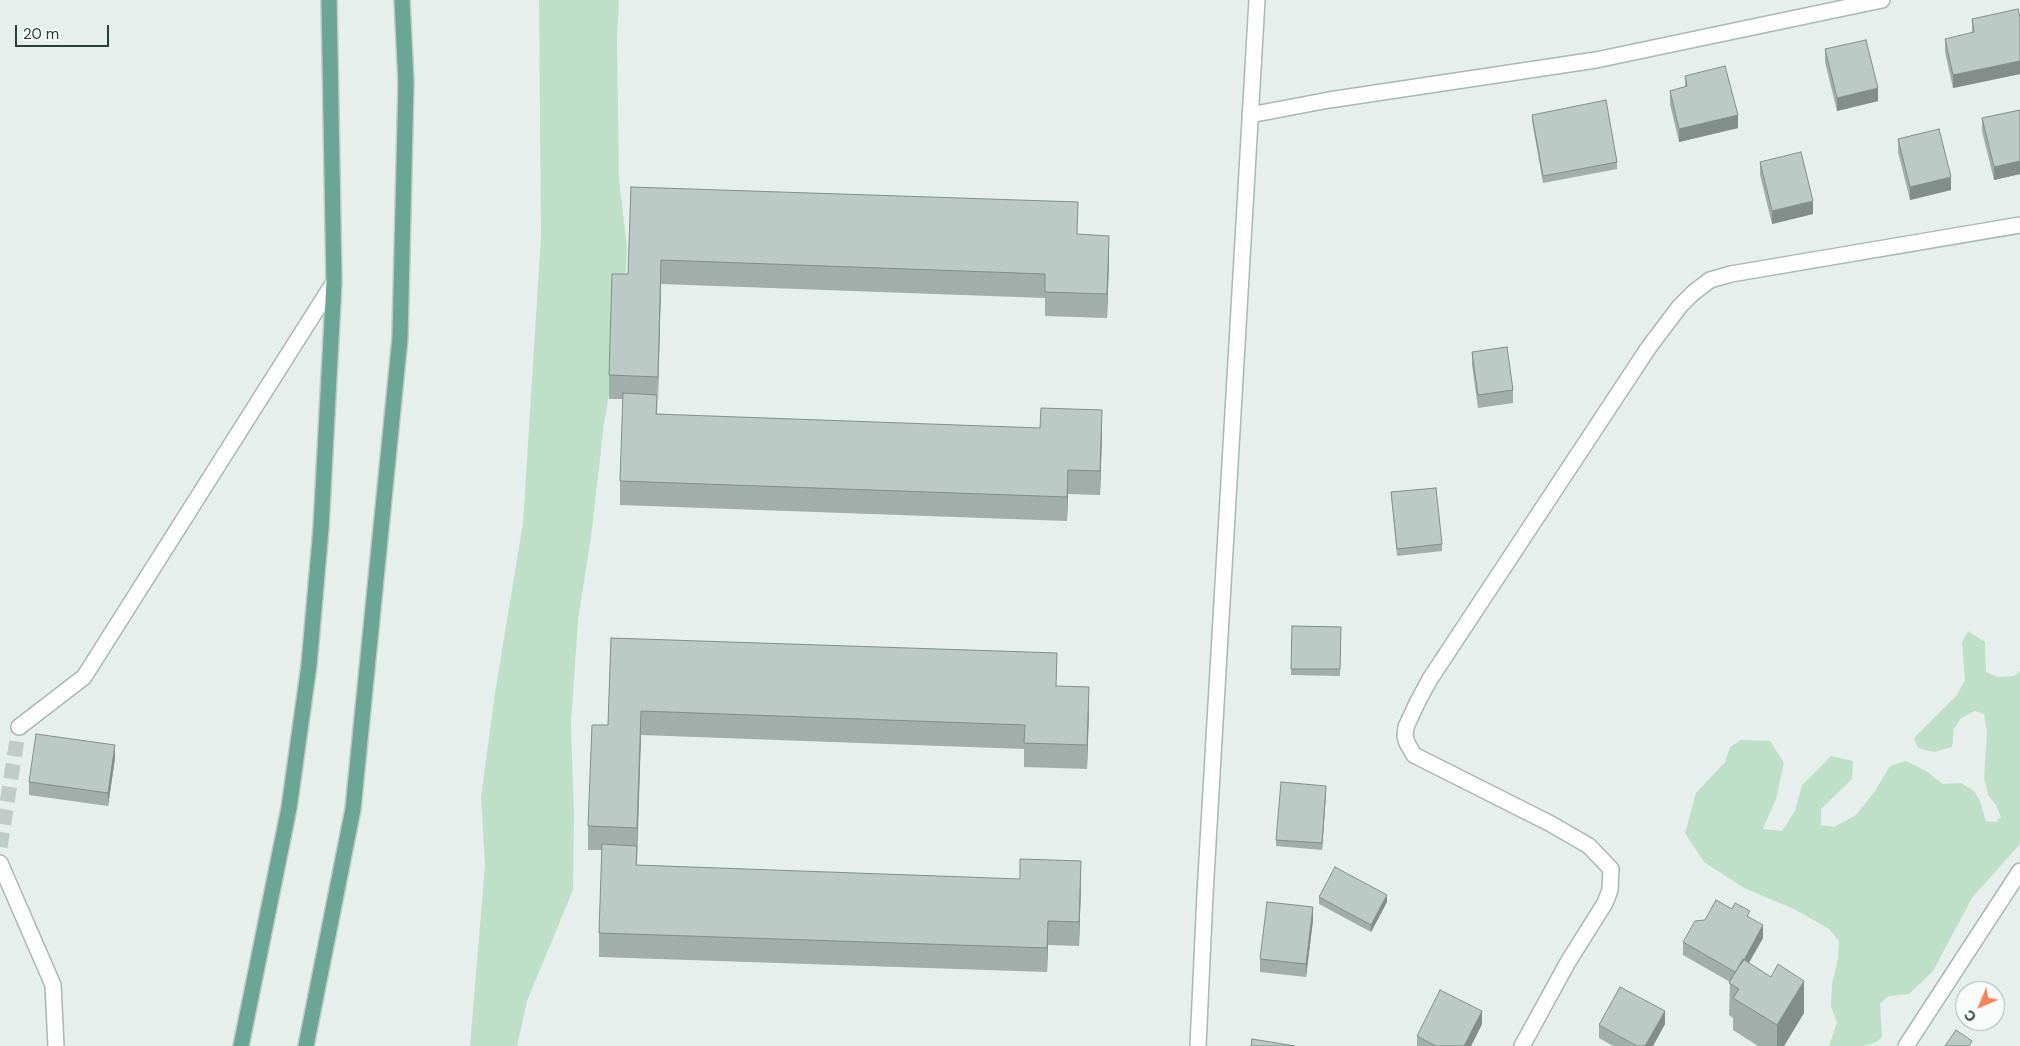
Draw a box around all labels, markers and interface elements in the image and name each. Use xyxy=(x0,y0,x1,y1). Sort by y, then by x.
scale bar xyxy=(18,15,111,47)
text: 20 m xyxy=(23,24,59,44)
north arrow xyxy=(1955,981,2005,1031)
text: С xyxy=(1960,1006,1980,1026)

